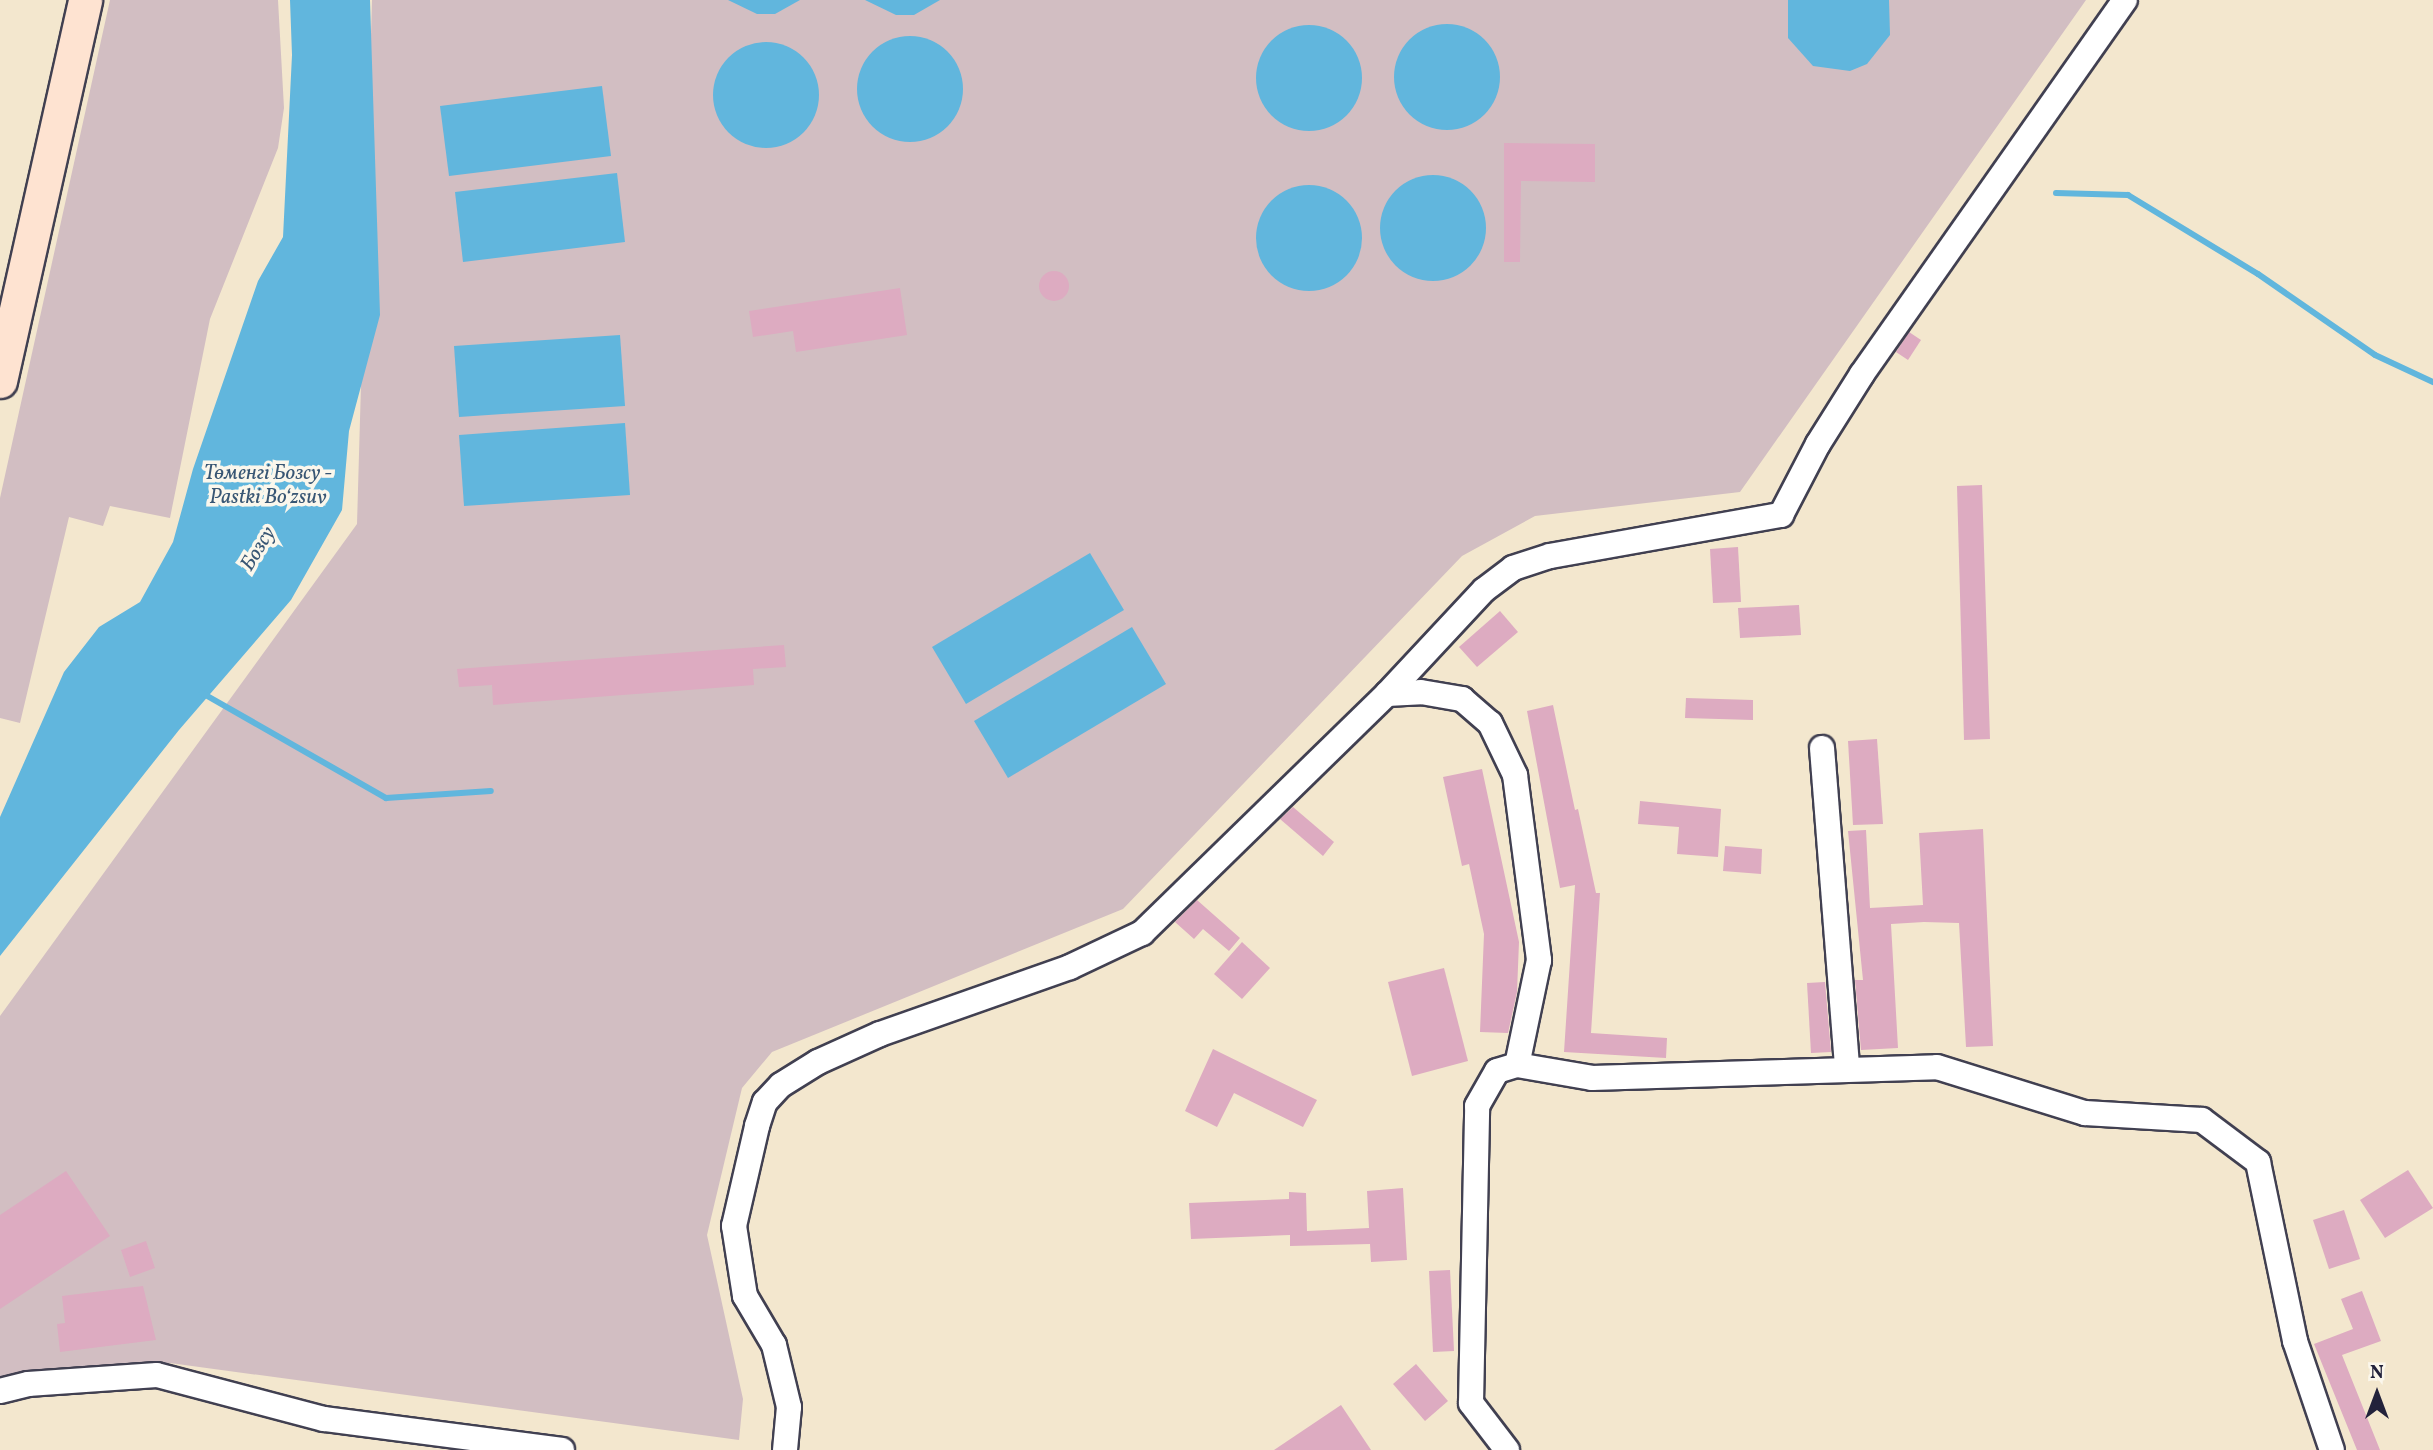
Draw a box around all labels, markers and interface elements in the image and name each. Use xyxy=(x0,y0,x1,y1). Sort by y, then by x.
water label: Төменгі Бозсу - Pastki Boʻzsuv xyxy=(204,461,332,511)
water label: Бозсу xyxy=(236,522,282,576)
north arrow xyxy=(2342,1359,2412,1429)
text: N xyxy=(2370,1360,2384,1386)

